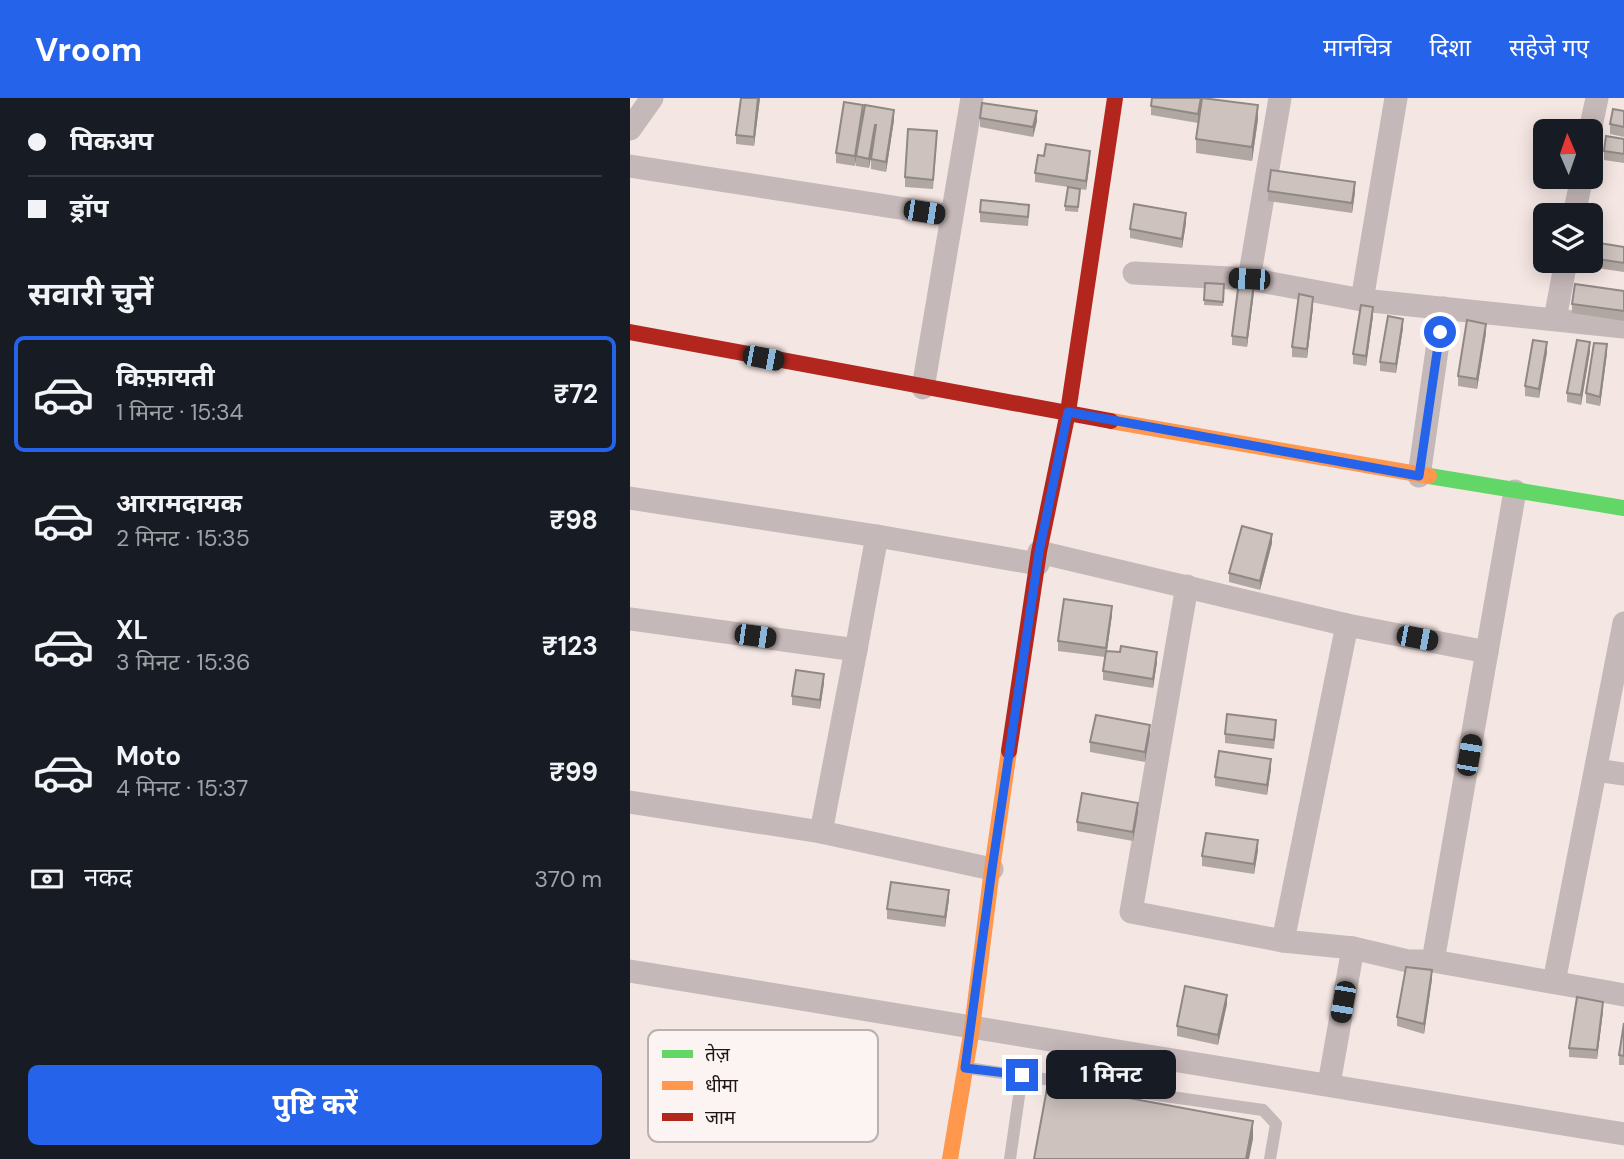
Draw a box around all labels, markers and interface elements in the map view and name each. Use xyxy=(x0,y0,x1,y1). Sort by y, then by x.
text: Vroom xyxy=(35,28,142,71)
text: मानचित्र xyxy=(1323,32,1392,63)
text: दिशा xyxy=(1430,32,1471,63)
text: सहेजे गए xyxy=(1509,32,1589,63)
north arrow xyxy=(1533,119,1603,189)
map controls xyxy=(1533,119,1603,273)
text: पिकअप xyxy=(70,124,153,158)
text: ड्रॉप xyxy=(70,191,108,225)
car xyxy=(902,198,947,226)
button: layers xyxy=(1533,203,1603,273)
car xyxy=(1228,267,1271,291)
text: सवारी चुनें xyxy=(28,273,153,315)
route start xyxy=(1424,316,1456,348)
car xyxy=(741,344,786,372)
text: किफ़ायती xyxy=(116,360,215,394)
icon: car xyxy=(32,363,95,426)
text: ₹72 xyxy=(553,377,598,411)
text: 1 मिनट · 15:34 xyxy=(116,397,244,427)
text: आरामदायक xyxy=(116,486,242,520)
icon: car xyxy=(32,489,95,552)
text: ₹98 xyxy=(549,503,598,537)
text: 2 मिनट · 15:35 xyxy=(116,523,250,553)
text: XL xyxy=(116,613,148,647)
icon: car xyxy=(32,615,95,678)
car xyxy=(733,623,778,649)
car xyxy=(1395,624,1440,652)
text: ₹123 xyxy=(542,629,598,663)
text: 3 मिनट · 15:36 xyxy=(116,647,250,677)
car xyxy=(1456,732,1483,778)
text: Moto xyxy=(116,739,181,773)
icon: car xyxy=(32,741,95,804)
text: ₹99 xyxy=(549,755,598,789)
text: 4 मिनट · 15:37 xyxy=(116,773,248,803)
icon: cash xyxy=(28,860,66,898)
text: नकद xyxy=(84,860,132,894)
text: 370 m xyxy=(534,864,602,894)
car xyxy=(1330,979,1357,1025)
legend xyxy=(648,1030,878,1142)
text: तेज़ xyxy=(705,1042,731,1067)
callout: 1 मिनट xyxy=(1046,1051,1176,1100)
route end xyxy=(1006,1059,1038,1091)
text: 1 मिनट xyxy=(1080,1059,1142,1089)
button: पुष्टि करें xyxy=(28,1065,602,1145)
text: धीमा xyxy=(705,1073,739,1098)
text: जाम xyxy=(705,1105,736,1130)

